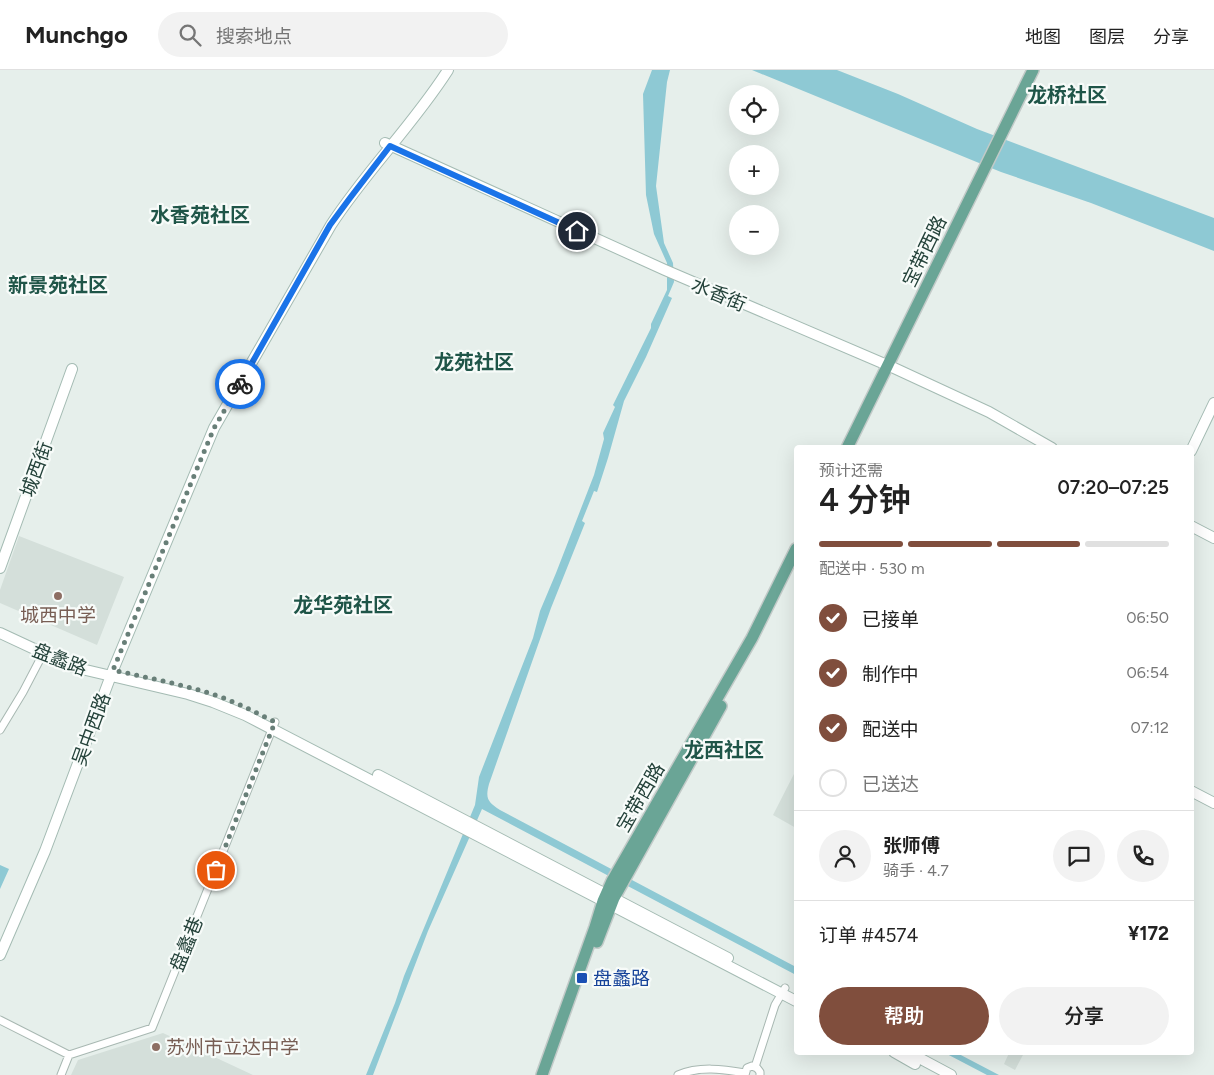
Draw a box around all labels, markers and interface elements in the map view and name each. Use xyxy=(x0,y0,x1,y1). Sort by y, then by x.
search box xyxy=(158,12,508,57)
text: Munchgo xyxy=(25,20,128,49)
icon: search xyxy=(176,21,204,49)
text: 搜索地点 xyxy=(216,25,292,48)
text: 地图 xyxy=(1025,26,1061,48)
text: 图层 xyxy=(1089,26,1125,48)
text: 分享 xyxy=(1153,26,1189,48)
district label: 龙桥社区 xyxy=(1027,83,1107,107)
map controls xyxy=(729,85,779,255)
button: locate xyxy=(729,85,779,135)
button: + xyxy=(729,145,779,195)
district label: 水香苑社区 xyxy=(150,203,250,227)
button: − xyxy=(729,205,779,255)
pin xyxy=(556,210,598,252)
street label: 宝带西路 xyxy=(897,212,951,290)
icon: home xyxy=(563,217,591,245)
district label: 新景苑社区 xyxy=(8,273,108,297)
street label: 水香街 xyxy=(688,273,750,316)
district label: 龙苑社区 xyxy=(434,350,514,374)
courier xyxy=(215,359,265,409)
icon: bike xyxy=(226,370,254,398)
street label: 城西街 xyxy=(16,438,57,500)
text: 预计还需 xyxy=(819,461,883,480)
text: 07:20–07:25 xyxy=(1058,476,1169,499)
text: 4 分钟 xyxy=(819,481,911,519)
text: 配送中 · 530 m xyxy=(819,559,925,578)
marker: 城西中学 xyxy=(52,590,64,602)
district label: 龙华苑社区 xyxy=(293,593,393,617)
place label: 城西中学 xyxy=(20,604,96,627)
icon: check xyxy=(819,604,847,632)
text: 已接单 xyxy=(862,608,919,631)
text: 06:50 xyxy=(1126,608,1169,627)
street label: 盘蠡路 xyxy=(29,639,91,680)
icon: check xyxy=(819,659,847,687)
text: 制作中 xyxy=(862,663,919,686)
text: 06:54 xyxy=(1127,663,1169,682)
street label: 吴中西路 xyxy=(68,690,115,769)
icon: check xyxy=(819,714,847,742)
text: 配送中 xyxy=(862,718,919,741)
text: 07:12 xyxy=(1131,718,1169,737)
district label: 龙西社区 xyxy=(684,738,764,762)
street label: 宝带西路 xyxy=(611,759,669,836)
text: 已送达 xyxy=(862,773,919,796)
button: person xyxy=(819,830,871,882)
button: chat xyxy=(1053,830,1105,882)
button: phone xyxy=(1117,830,1169,882)
text: 张师傅 xyxy=(883,834,940,857)
pin xyxy=(195,849,237,891)
icon: bag xyxy=(202,856,230,884)
text: 骑手 · 4.7 xyxy=(883,861,949,880)
street label: 盘蠡巷 xyxy=(165,913,208,975)
text: ¥172 xyxy=(1128,922,1169,945)
text: 订单 #4574 xyxy=(819,924,918,947)
place label: 盘蠡路 xyxy=(593,967,650,990)
marker: 盘蠡路 xyxy=(575,971,589,985)
button: 帮助 xyxy=(819,987,989,1045)
button: 分享 xyxy=(999,987,1169,1045)
place label: 苏州市立达中学 xyxy=(166,1036,299,1059)
marker: 苏州市立达中学 xyxy=(150,1041,162,1053)

